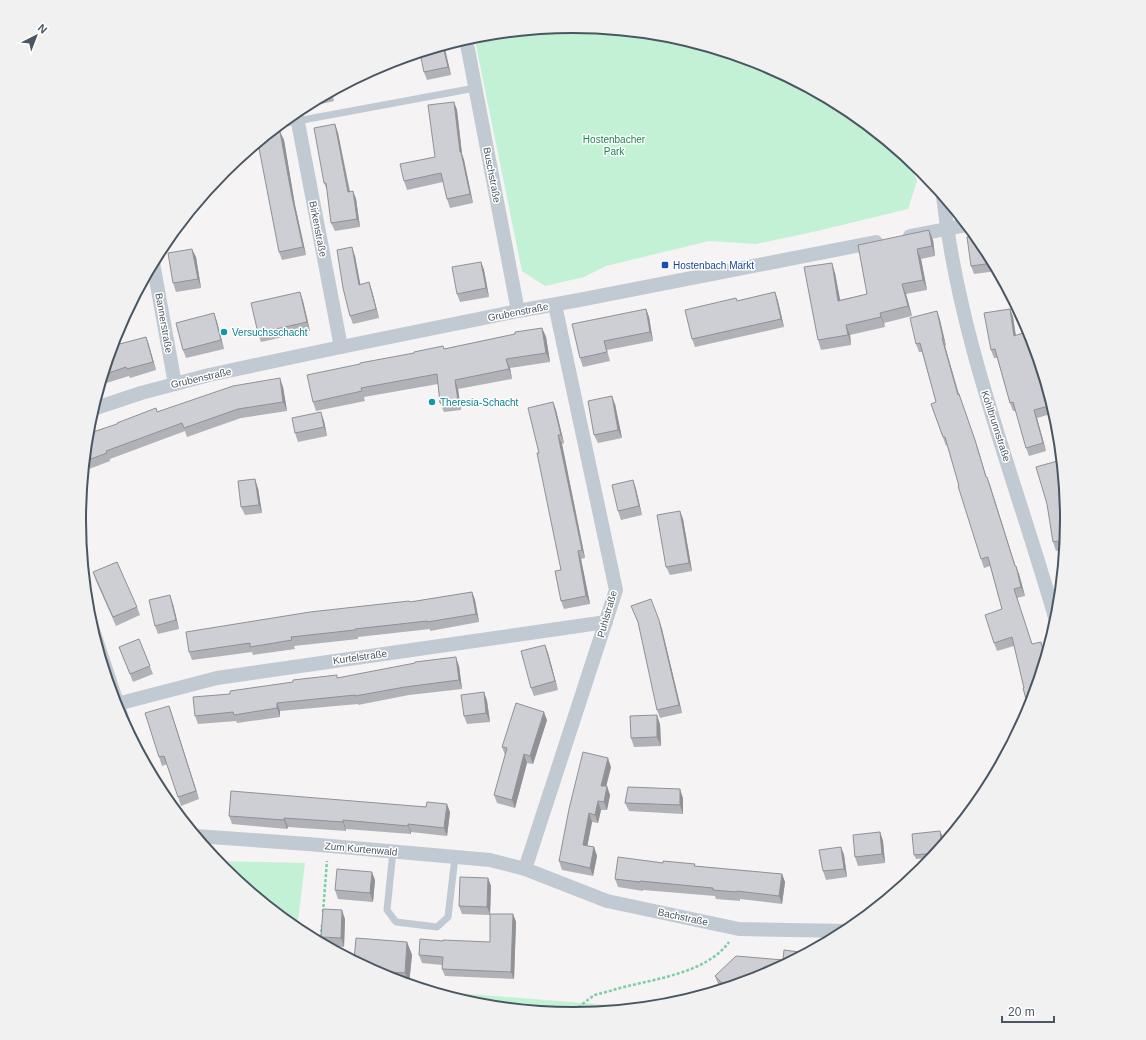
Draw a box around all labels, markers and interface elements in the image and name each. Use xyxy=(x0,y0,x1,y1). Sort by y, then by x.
north arrow xyxy=(16,16,56,56)
text: N xyxy=(36,21,50,36)
park label: Hostenbacher Park xyxy=(583,134,646,157)
street label: Buschstraße xyxy=(481,146,503,204)
street label: Birkenstraße xyxy=(307,200,329,258)
marker: Hostenbach Markt xyxy=(660,260,670,270)
place label: Hostenbach Markt xyxy=(673,260,754,271)
street label: Bannerstraße xyxy=(153,292,175,354)
street label: Grubenstraße xyxy=(487,301,550,323)
marker: Versuchsschacht xyxy=(219,327,229,337)
place label: Versuchsschacht xyxy=(232,327,308,338)
street label: Grubenstraße xyxy=(170,366,233,390)
street label: Kohlbrunnstraße xyxy=(979,389,1013,463)
marker: Theresia-Schacht xyxy=(427,397,437,407)
place label: Theresia-Schacht xyxy=(440,397,519,408)
street label: Puhlstraße xyxy=(595,589,619,639)
street label: Kurtelstraße xyxy=(332,648,388,666)
street label: Zum Kurtenwald xyxy=(324,840,398,858)
street label: Bachstraße xyxy=(657,906,710,928)
scale bar xyxy=(1002,998,1054,1024)
text: 20 m xyxy=(1008,1005,1035,1019)

